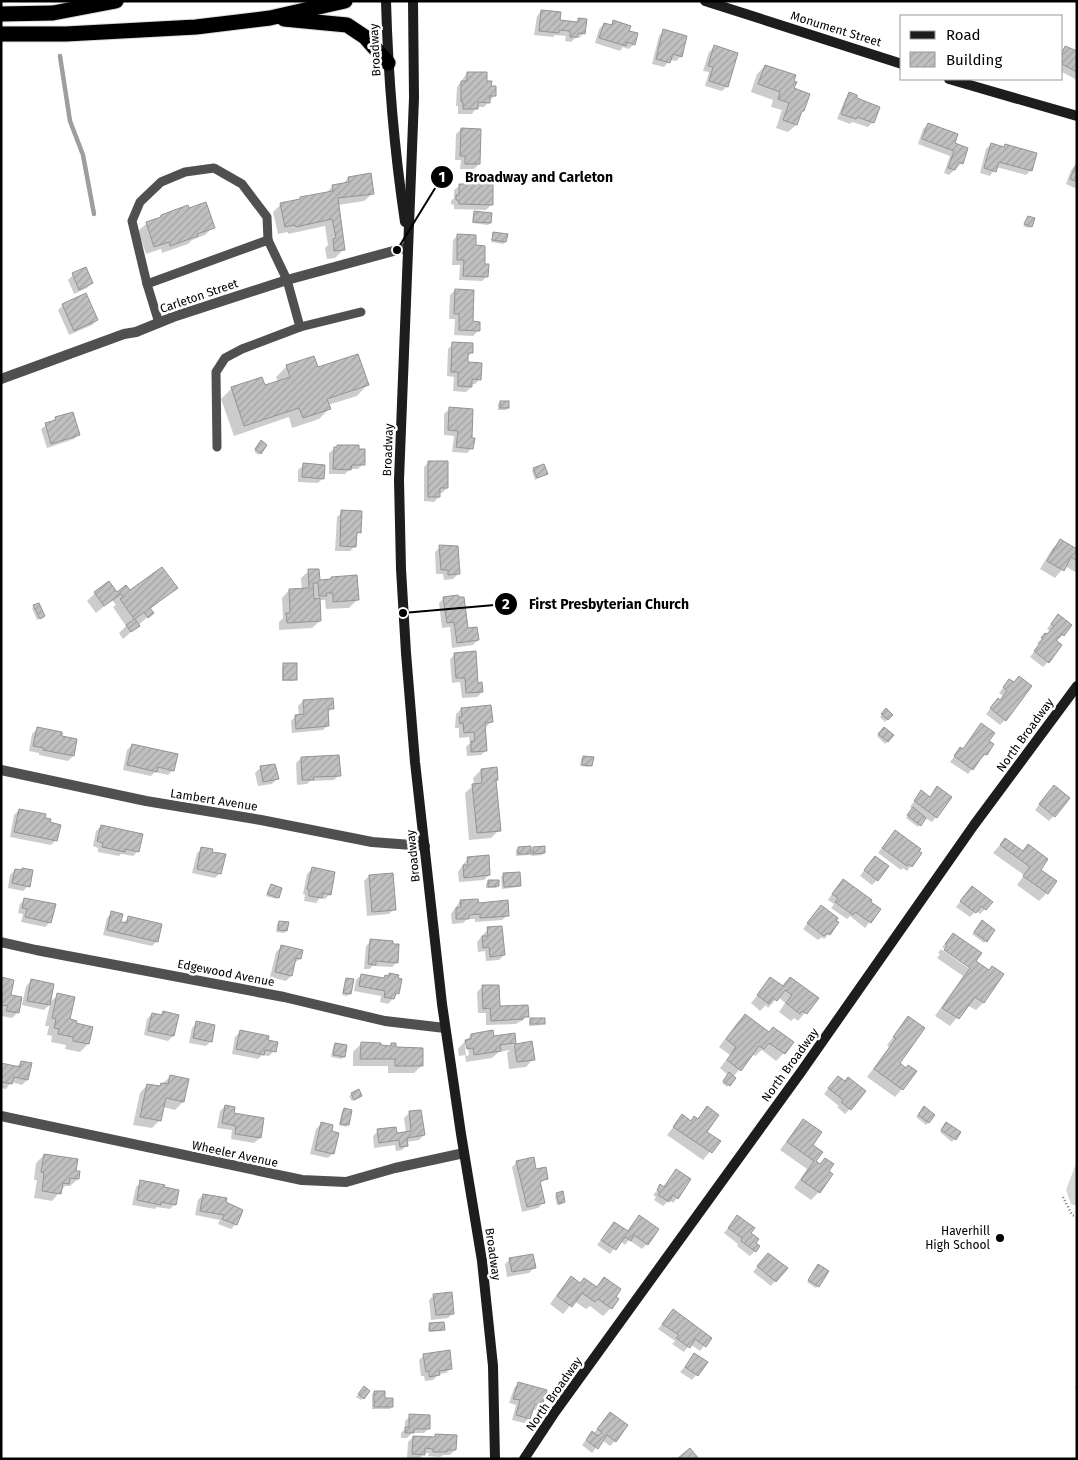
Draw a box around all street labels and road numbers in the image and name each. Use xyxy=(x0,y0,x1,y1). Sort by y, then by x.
street label: Monument Street xyxy=(789,9,884,50)
street label: Broadway xyxy=(367,23,383,77)
street label: Carleton Street xyxy=(158,276,241,316)
street label: Broadway xyxy=(380,423,396,477)
street label: North Broadway xyxy=(994,696,1056,774)
street label: Lambert Avenue xyxy=(169,786,259,814)
street label: Broadway xyxy=(403,829,423,883)
street label: Edgewood Avenue xyxy=(176,957,276,989)
street label: North Broadway xyxy=(759,1026,821,1104)
street label: Wheeler Avenue xyxy=(191,1138,279,1170)
street label: Broadway xyxy=(482,1227,504,1281)
street label: North Broadway xyxy=(523,1354,585,1434)

